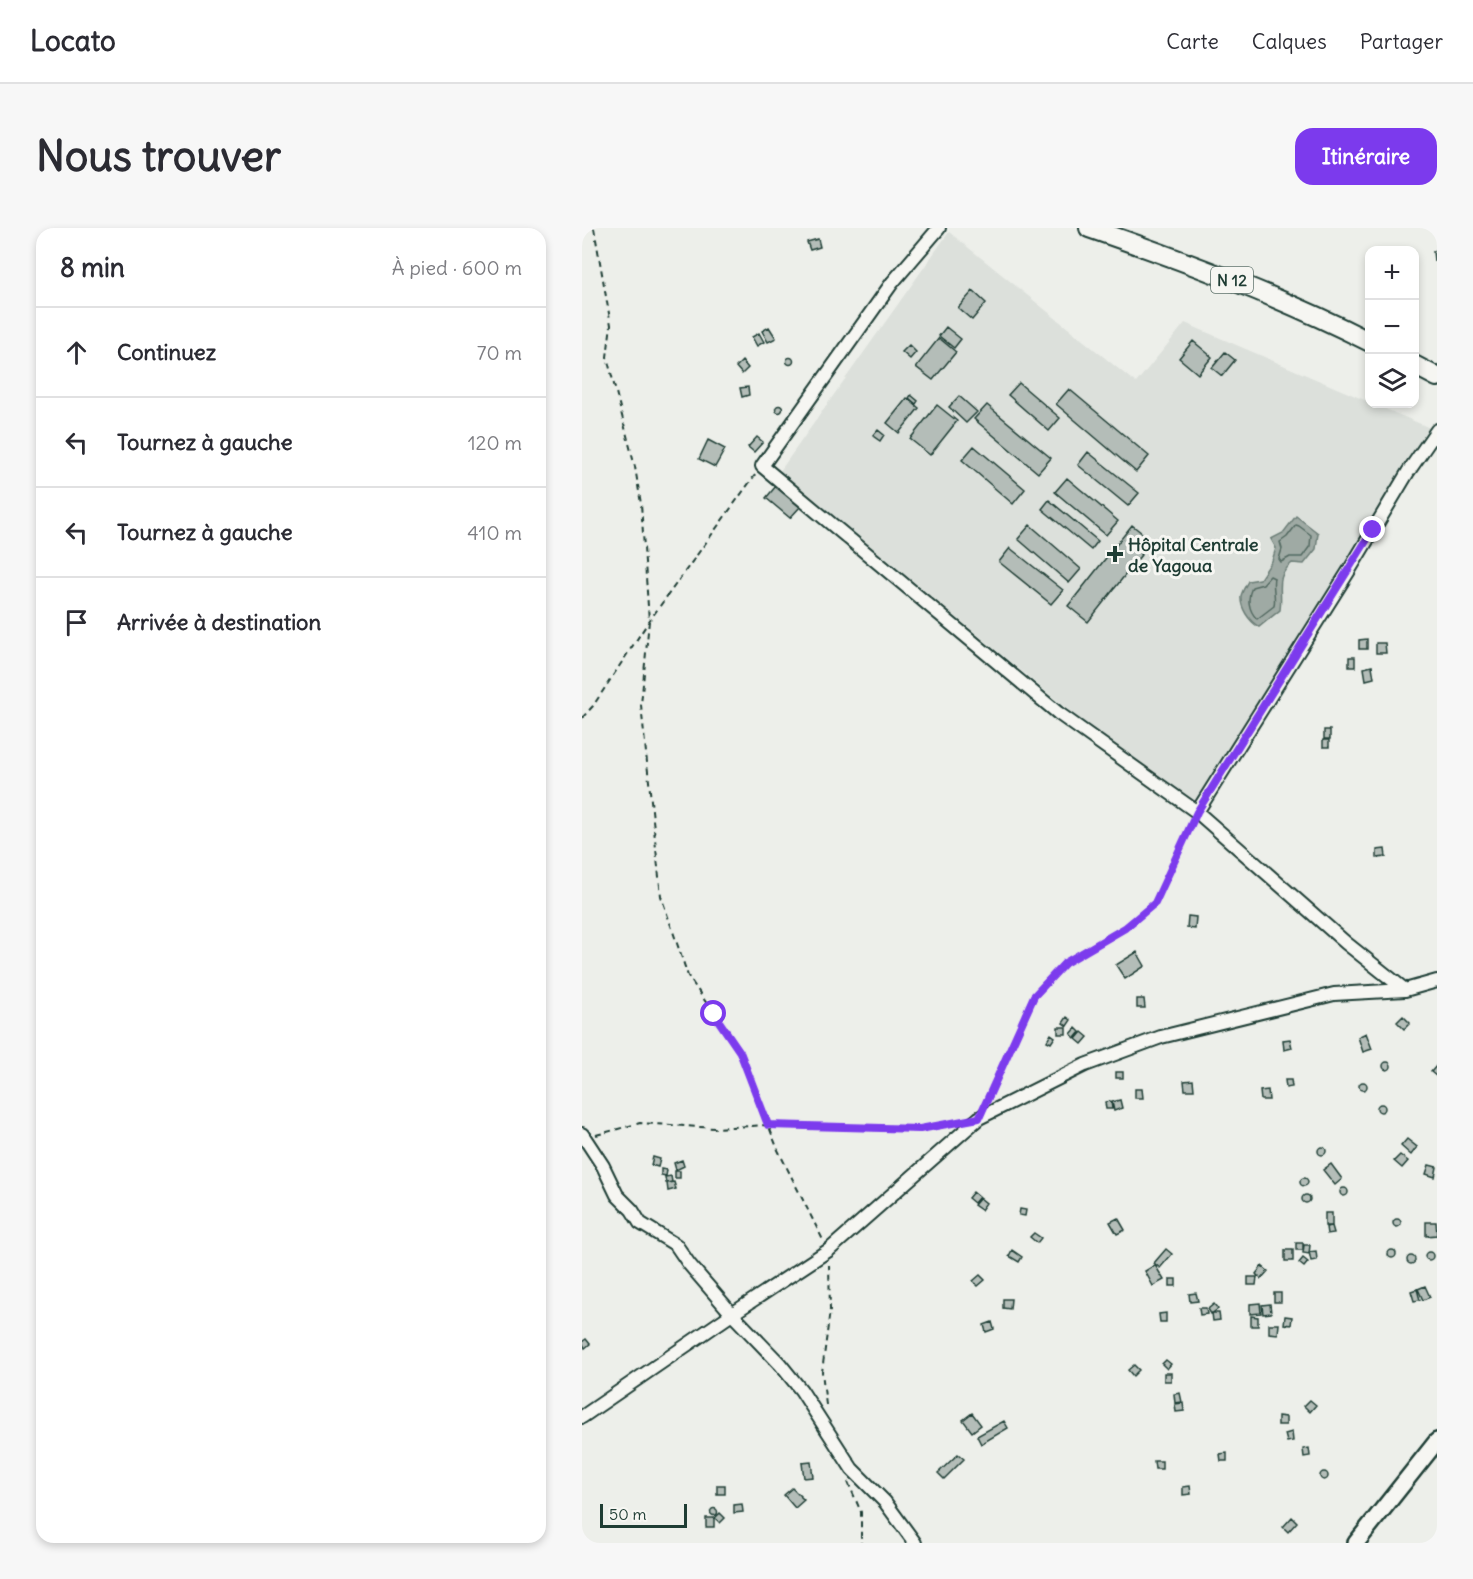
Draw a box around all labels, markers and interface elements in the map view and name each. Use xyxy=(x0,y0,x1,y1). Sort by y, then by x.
text: Locato xyxy=(30,23,116,59)
text: Carte xyxy=(1166,28,1219,55)
text: Calques xyxy=(1252,28,1327,55)
text: Partager xyxy=(1360,28,1443,55)
button: Itinéraire xyxy=(1295,128,1437,185)
text: Nous trouver xyxy=(36,130,281,182)
map controls xyxy=(1365,246,1419,408)
button: + xyxy=(1365,246,1419,300)
text: 8 min xyxy=(60,251,125,284)
text: À pied · 600 m xyxy=(392,255,522,280)
road number: N 12 xyxy=(1211,267,1253,293)
button: − xyxy=(1365,300,1419,354)
icon: ahead xyxy=(60,336,93,369)
text: Continuez xyxy=(117,338,216,366)
text: 70 m xyxy=(477,340,522,365)
button: layers xyxy=(1365,354,1419,408)
icon: left xyxy=(60,426,93,459)
text: Tournez à gauche xyxy=(117,428,293,456)
text: 120 m xyxy=(468,430,522,455)
icon: left xyxy=(60,516,93,549)
route end xyxy=(1359,516,1385,542)
text: Tournez à gauche xyxy=(117,518,293,546)
text: 410 m xyxy=(467,520,522,545)
place label: Hôpital Centrale de Yagoua xyxy=(1128,533,1259,577)
marker: Hôpital Centrale de Yagoua xyxy=(1106,545,1124,563)
icon: arrive xyxy=(60,606,93,639)
text: Arrivée à destination xyxy=(117,608,321,636)
route start xyxy=(700,1000,726,1026)
scale bar xyxy=(600,1501,687,1528)
text: 50 m xyxy=(609,1504,647,1524)

